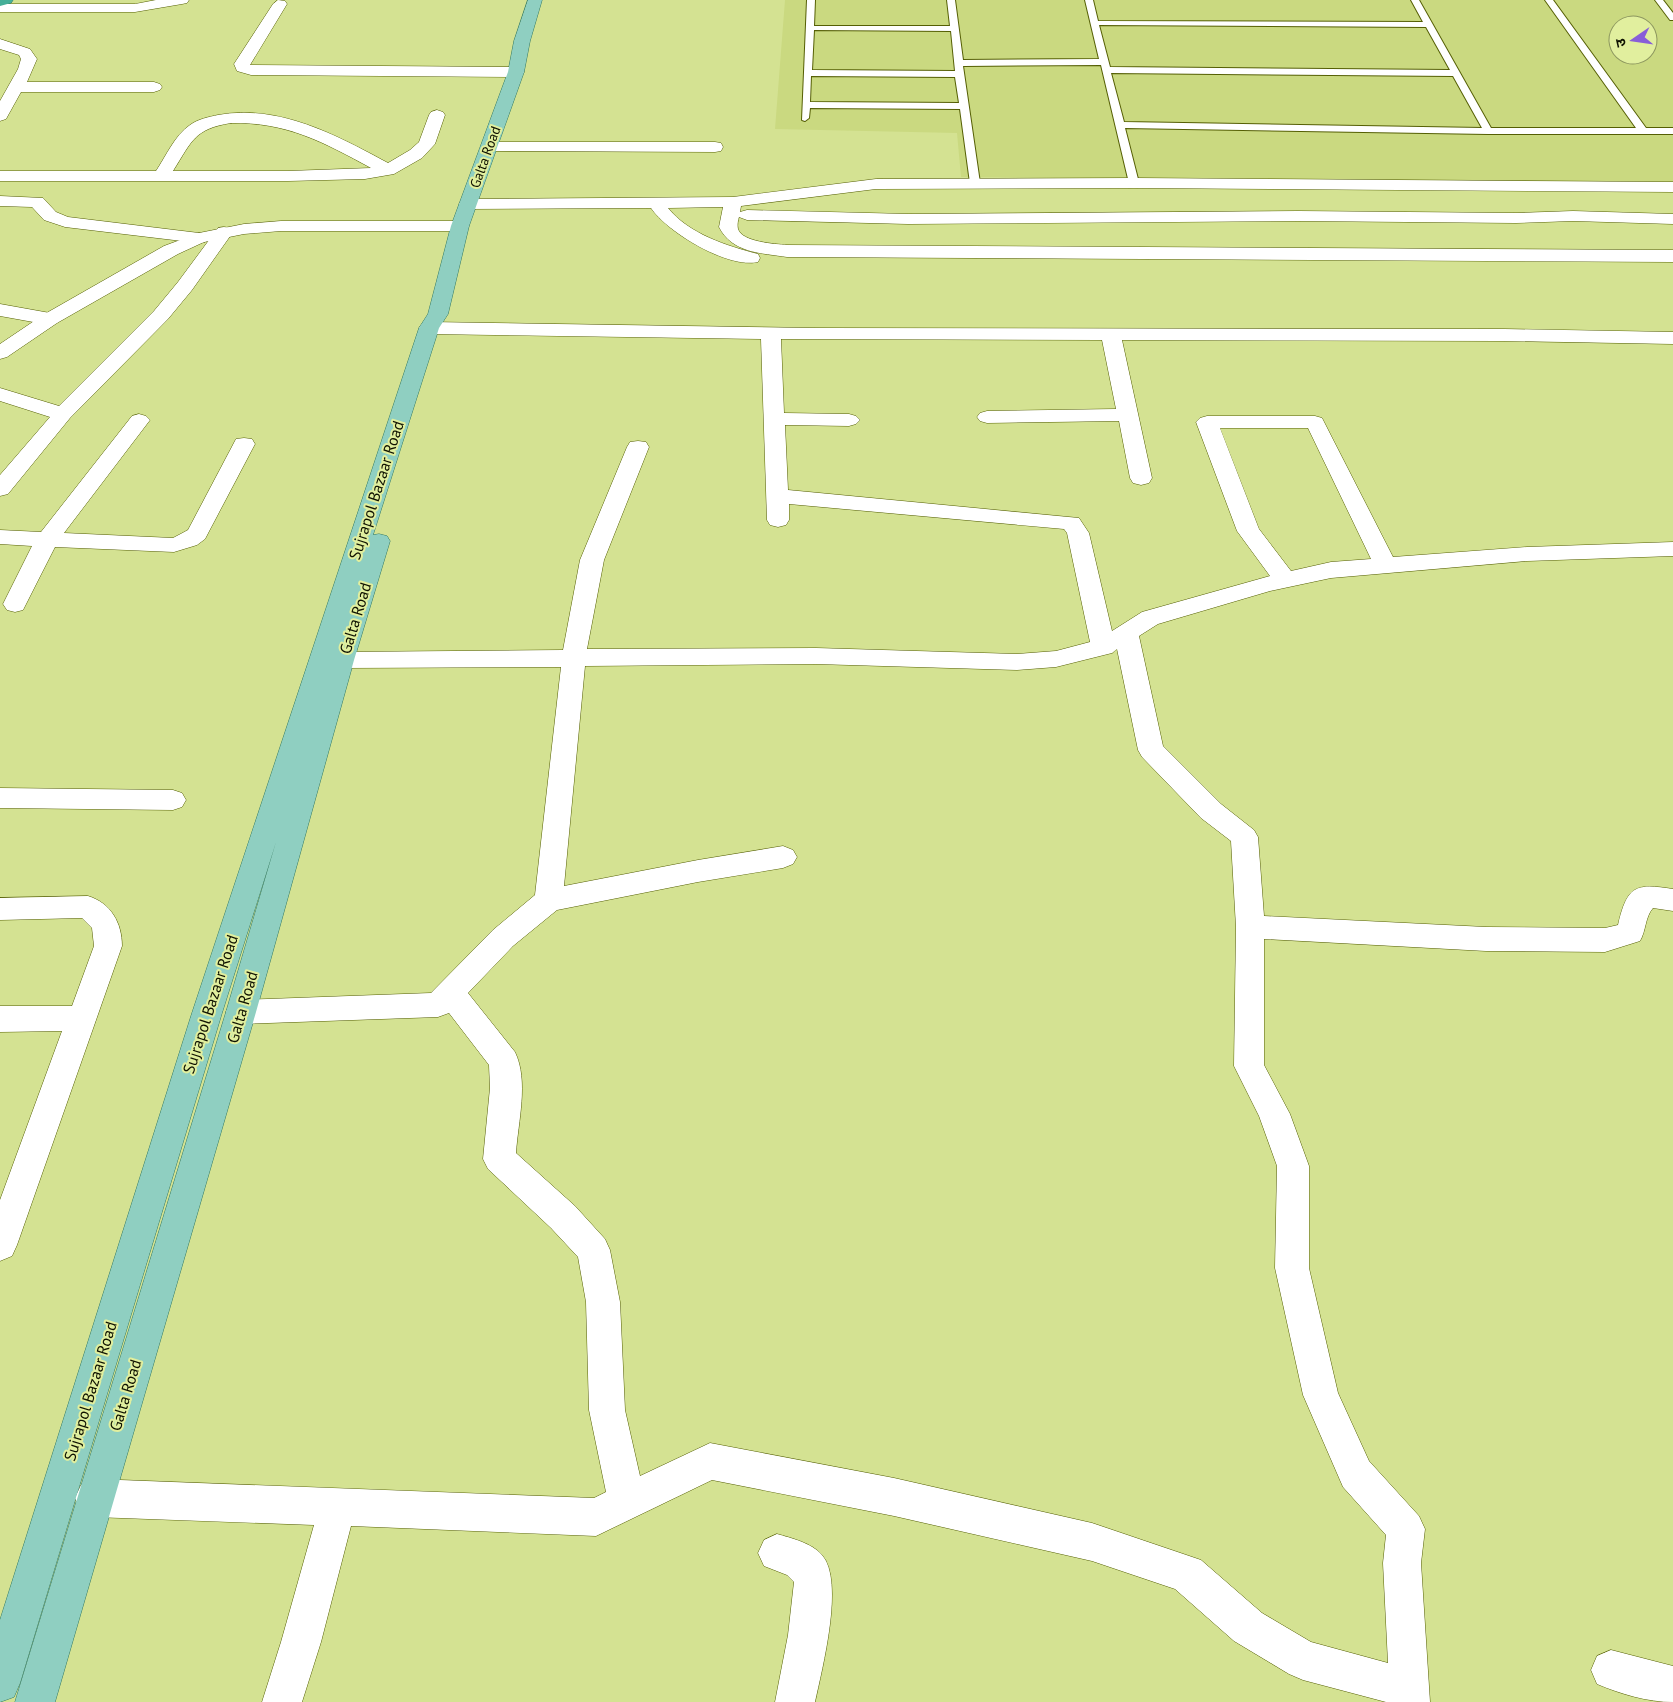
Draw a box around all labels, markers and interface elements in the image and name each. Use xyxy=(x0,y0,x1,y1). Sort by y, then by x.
north arrow xyxy=(1608,15,1658,65)
text: उ xyxy=(1610,36,1630,49)
street label: Galta Road xyxy=(465,124,505,190)
street label: Sujrapol Bazaar Road xyxy=(344,418,408,562)
street label: Galta Road xyxy=(335,580,375,656)
street label: Sujrapol Bazaar Road xyxy=(178,932,242,1076)
street label: Galta Road xyxy=(222,969,262,1045)
street label: Sujrapol Bazaar Road xyxy=(59,1319,121,1463)
street label: Galta Road xyxy=(105,1357,145,1433)

